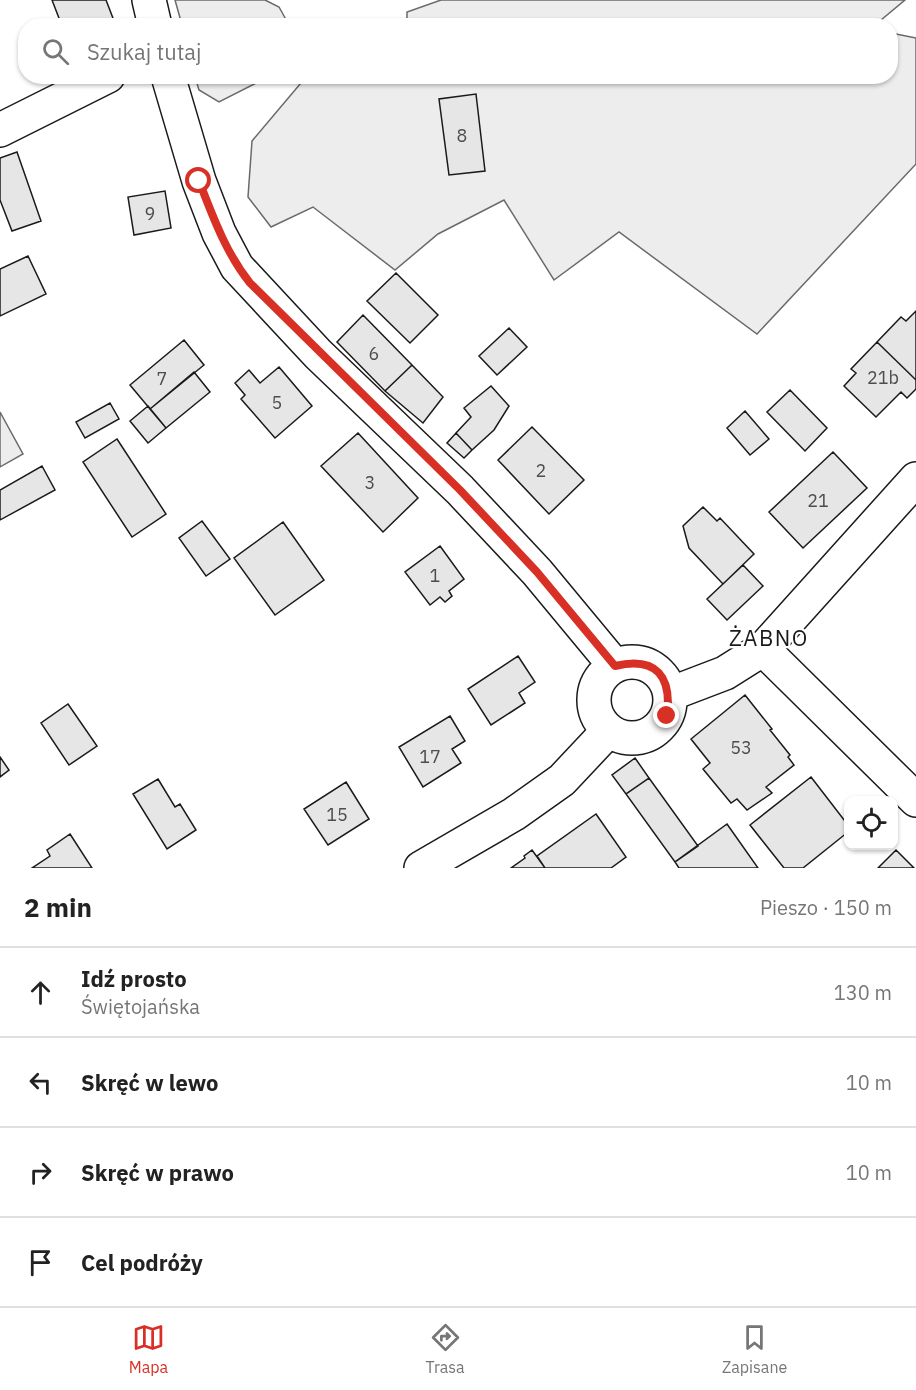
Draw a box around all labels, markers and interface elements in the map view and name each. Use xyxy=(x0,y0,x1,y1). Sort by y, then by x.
search box xyxy=(18,18,898,84)
icon: search xyxy=(39,35,72,68)
text: Szukaj tutaj xyxy=(87,37,202,66)
house number: 8 xyxy=(457,124,467,147)
route start xyxy=(185,167,211,193)
house number: 9 xyxy=(145,202,155,225)
house number: 6 xyxy=(369,342,379,365)
house number: 21b xyxy=(867,366,899,389)
house number: 7 xyxy=(157,367,167,390)
house number: 5 xyxy=(272,391,282,414)
house number: 2 xyxy=(536,459,546,482)
house number: 3 xyxy=(365,471,375,494)
house number: 21 xyxy=(807,489,829,512)
house number: 1 xyxy=(430,564,440,587)
district label: ŻABNO xyxy=(729,623,809,652)
route end xyxy=(653,702,679,728)
house number: 53 xyxy=(730,736,752,759)
house number: 17 xyxy=(419,745,441,768)
map controls xyxy=(844,796,898,850)
button: locate xyxy=(844,796,898,850)
house number: 15 xyxy=(326,803,348,826)
text: 2 min xyxy=(24,890,92,924)
text: Pieszo · 150 m xyxy=(760,894,892,921)
text: Idź prosto xyxy=(81,964,187,993)
icon: ahead xyxy=(24,976,57,1009)
text: 130 m xyxy=(834,979,892,1006)
text: Świętojańska xyxy=(81,993,200,1020)
icon: left xyxy=(24,1066,57,1099)
text: Skręć w lewo xyxy=(81,1068,218,1097)
text: 10 m xyxy=(846,1069,892,1096)
icon: right xyxy=(24,1156,57,1189)
text: Skręć w prawo xyxy=(81,1158,234,1187)
text: 10 m xyxy=(846,1159,892,1186)
icon: arrive xyxy=(24,1246,57,1279)
text: Cel podróży xyxy=(81,1248,203,1277)
tab: Mapa xyxy=(129,1321,168,1377)
tab: Trasa xyxy=(425,1321,465,1377)
tab: Zapisane xyxy=(722,1321,787,1377)

